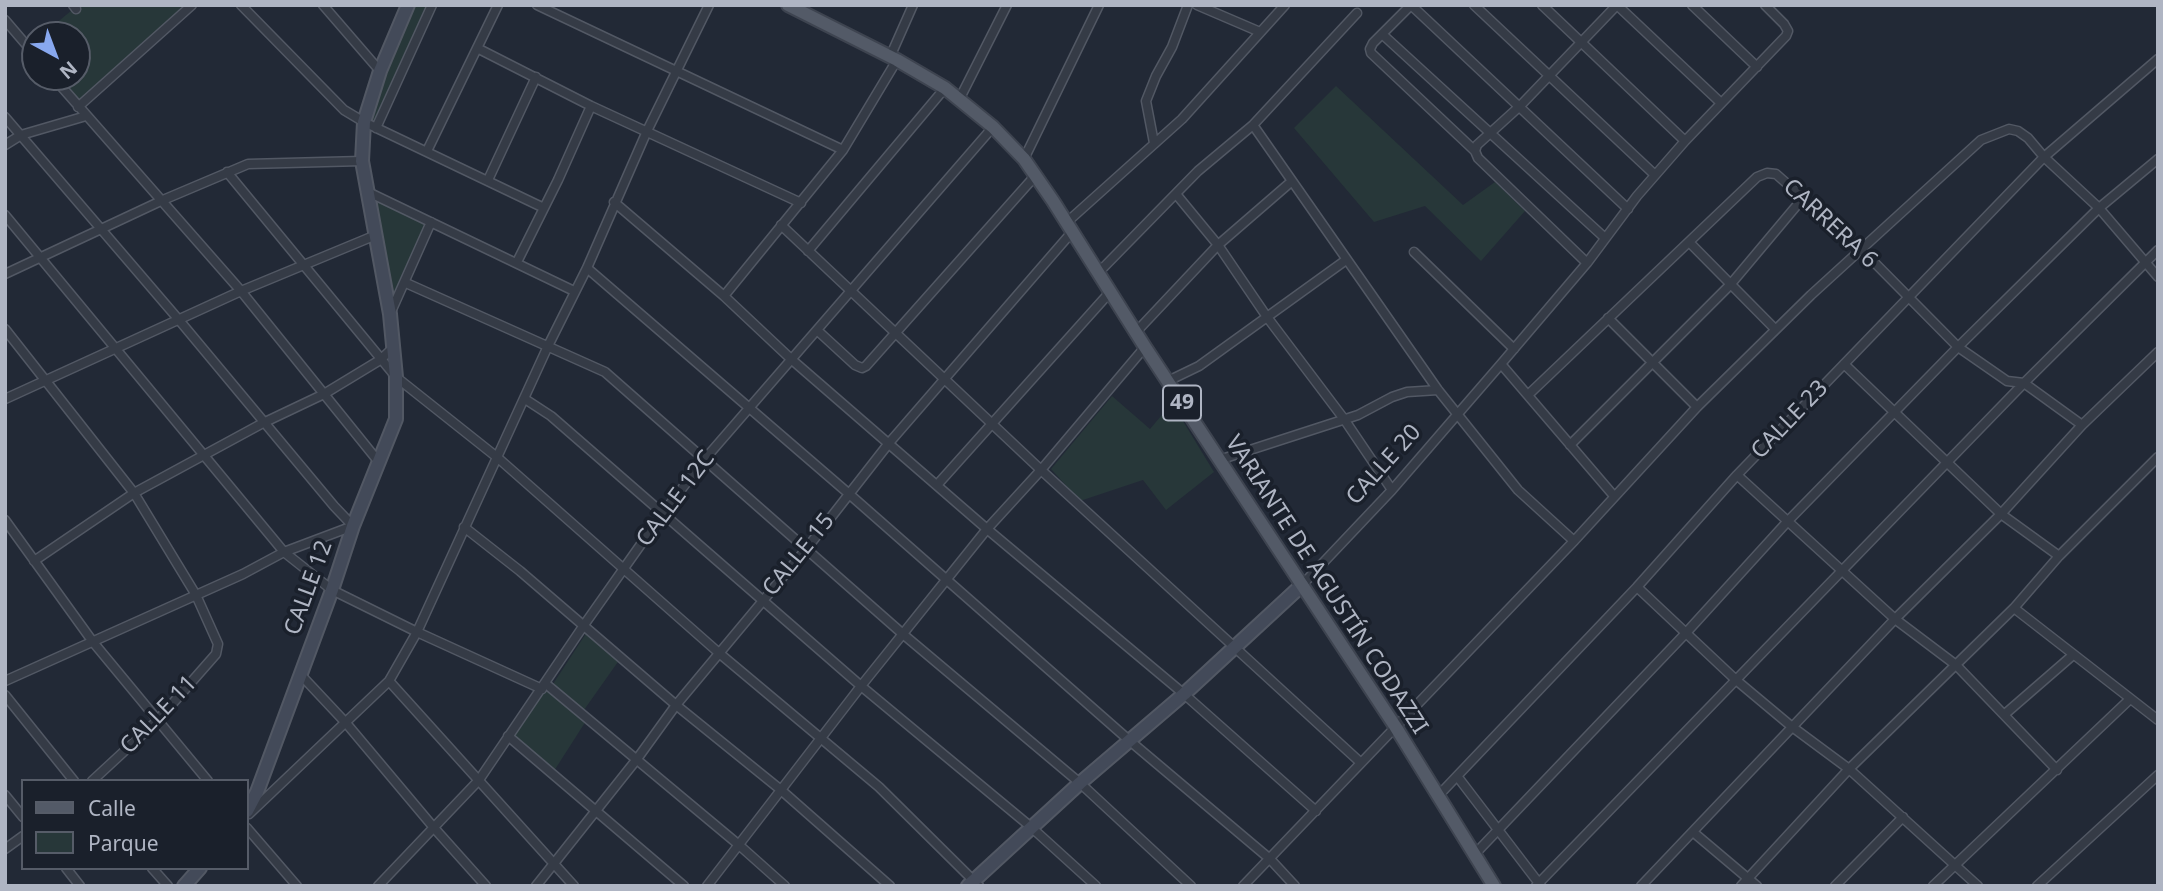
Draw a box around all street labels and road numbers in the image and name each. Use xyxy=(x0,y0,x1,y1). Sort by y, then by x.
street label: CARRERA 6 xyxy=(1777,173,1883,275)
street label: CALLE 23 xyxy=(1746,375,1834,465)
road number: 49 xyxy=(1163,386,1201,420)
street label: CALLE 20 xyxy=(1341,419,1427,511)
street label: VARIANTE DE AGUSTÍN CODAZZI xyxy=(1219,430,1433,740)
street label: CALLE 12C xyxy=(631,446,721,552)
street label: CALLE 15 xyxy=(757,508,841,602)
street label: CALLE 12 xyxy=(279,537,339,639)
street label: CALLE 11 xyxy=(115,670,203,760)

